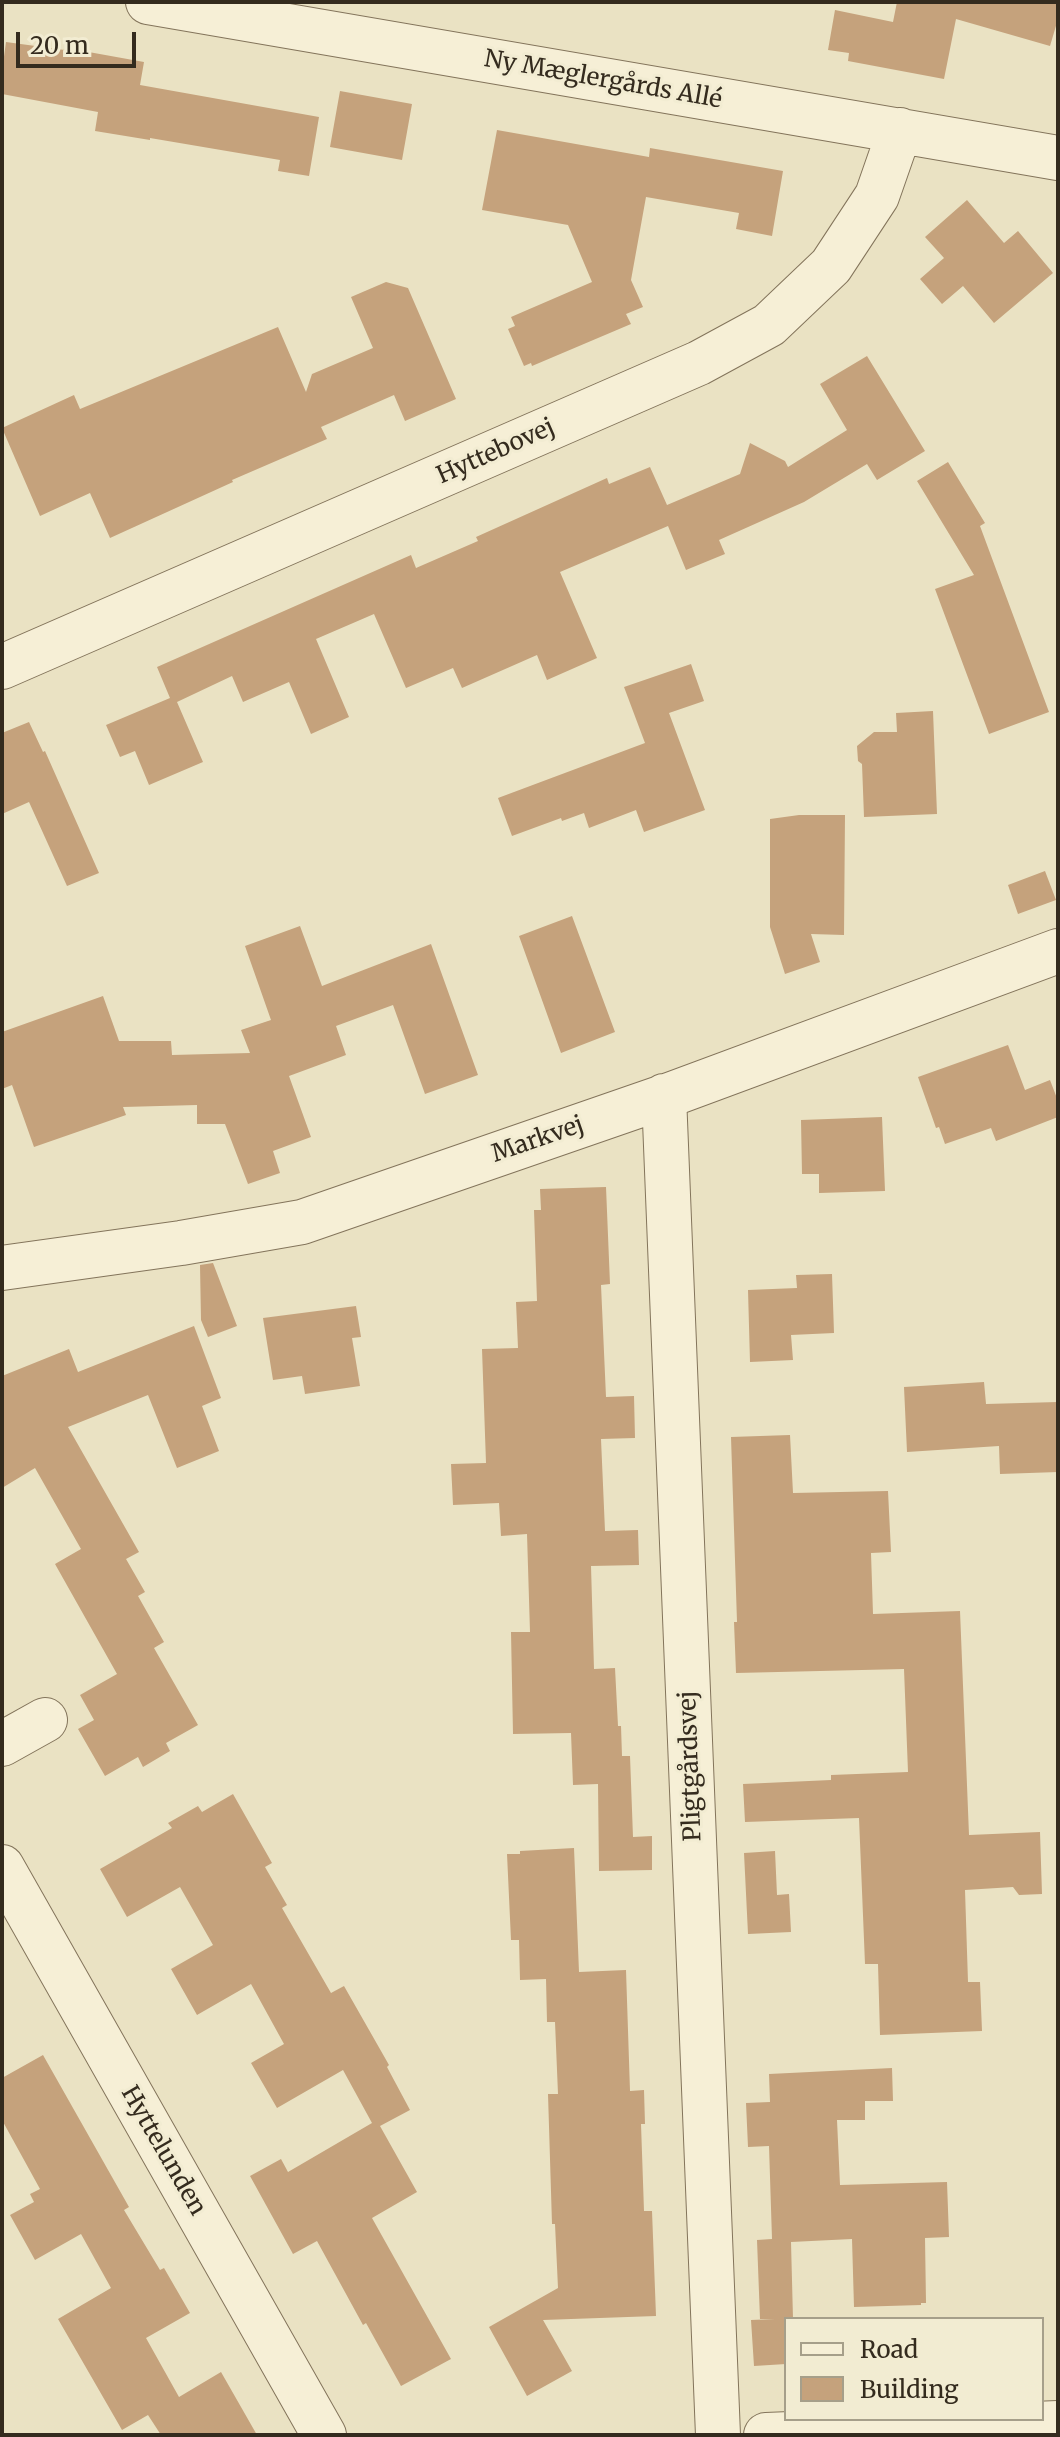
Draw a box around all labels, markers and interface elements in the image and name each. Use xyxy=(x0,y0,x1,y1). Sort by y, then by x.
scale bar xyxy=(20,16,140,66)
text: 20 m xyxy=(30,30,89,61)
street label: Ny Mæglergårds Allé xyxy=(482,45,724,115)
street label: Hyttebovej xyxy=(433,413,559,491)
street label: Markvej xyxy=(488,1111,588,1169)
street label: Pligtgårdsvej xyxy=(674,1690,708,1842)
street label: Hyttelunden xyxy=(114,2081,212,2221)
legend xyxy=(784,2317,1044,2421)
text: Road xyxy=(860,2334,918,2365)
text: Building xyxy=(860,2374,959,2405)

